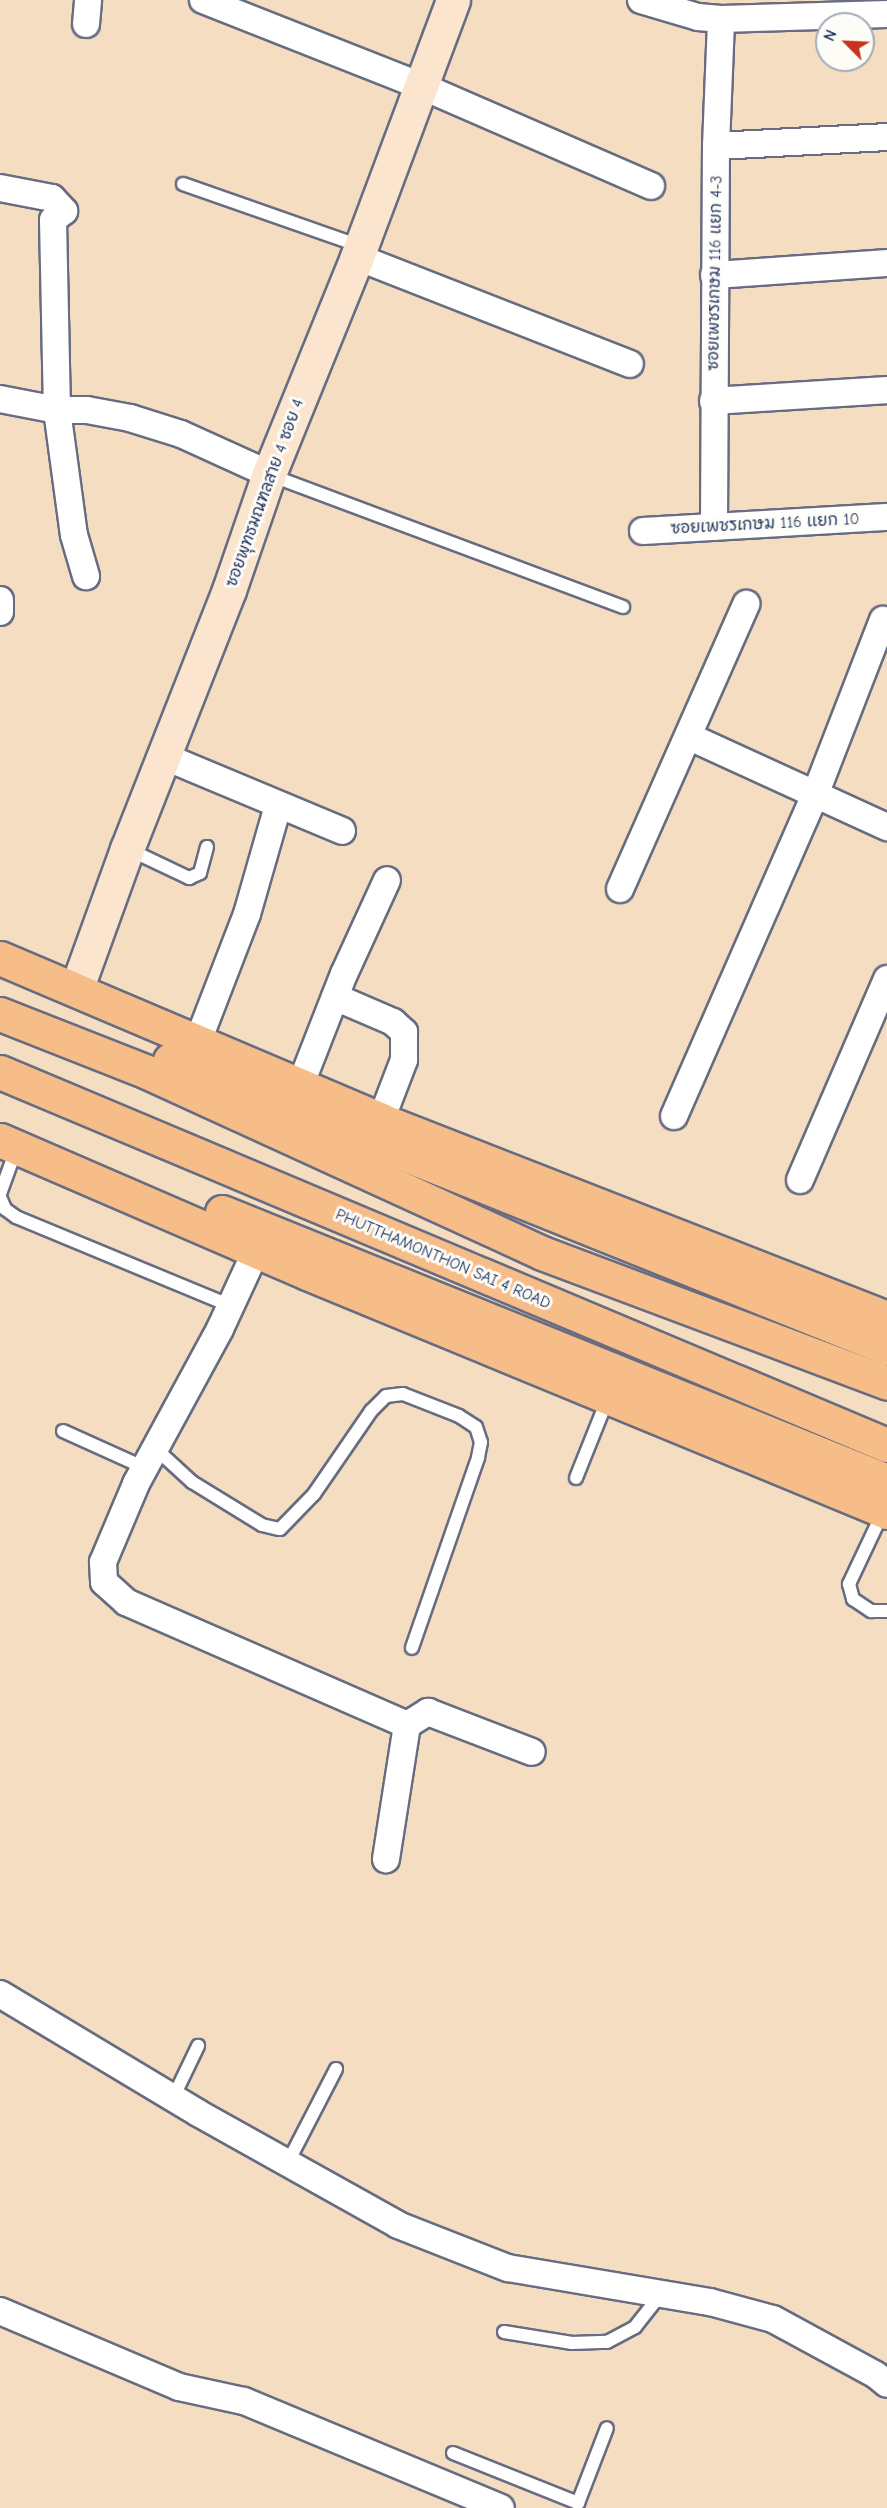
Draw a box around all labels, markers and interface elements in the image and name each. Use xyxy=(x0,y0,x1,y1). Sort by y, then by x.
north arrow xyxy=(815,12,875,72)
text: N xyxy=(820,27,841,44)
street label: ซอยเพชรเกษม 116 แยก 4-3 xyxy=(704,175,726,371)
street label: ซอยพุทธมณฑลสาย 4 ซอย 4 xyxy=(222,396,308,590)
street label: ซอยเพชรเกษม 116 แยก 10 xyxy=(670,509,860,539)
street label: PHUTTHAMONTHON SAI 4 ROAD xyxy=(333,1205,553,1313)

